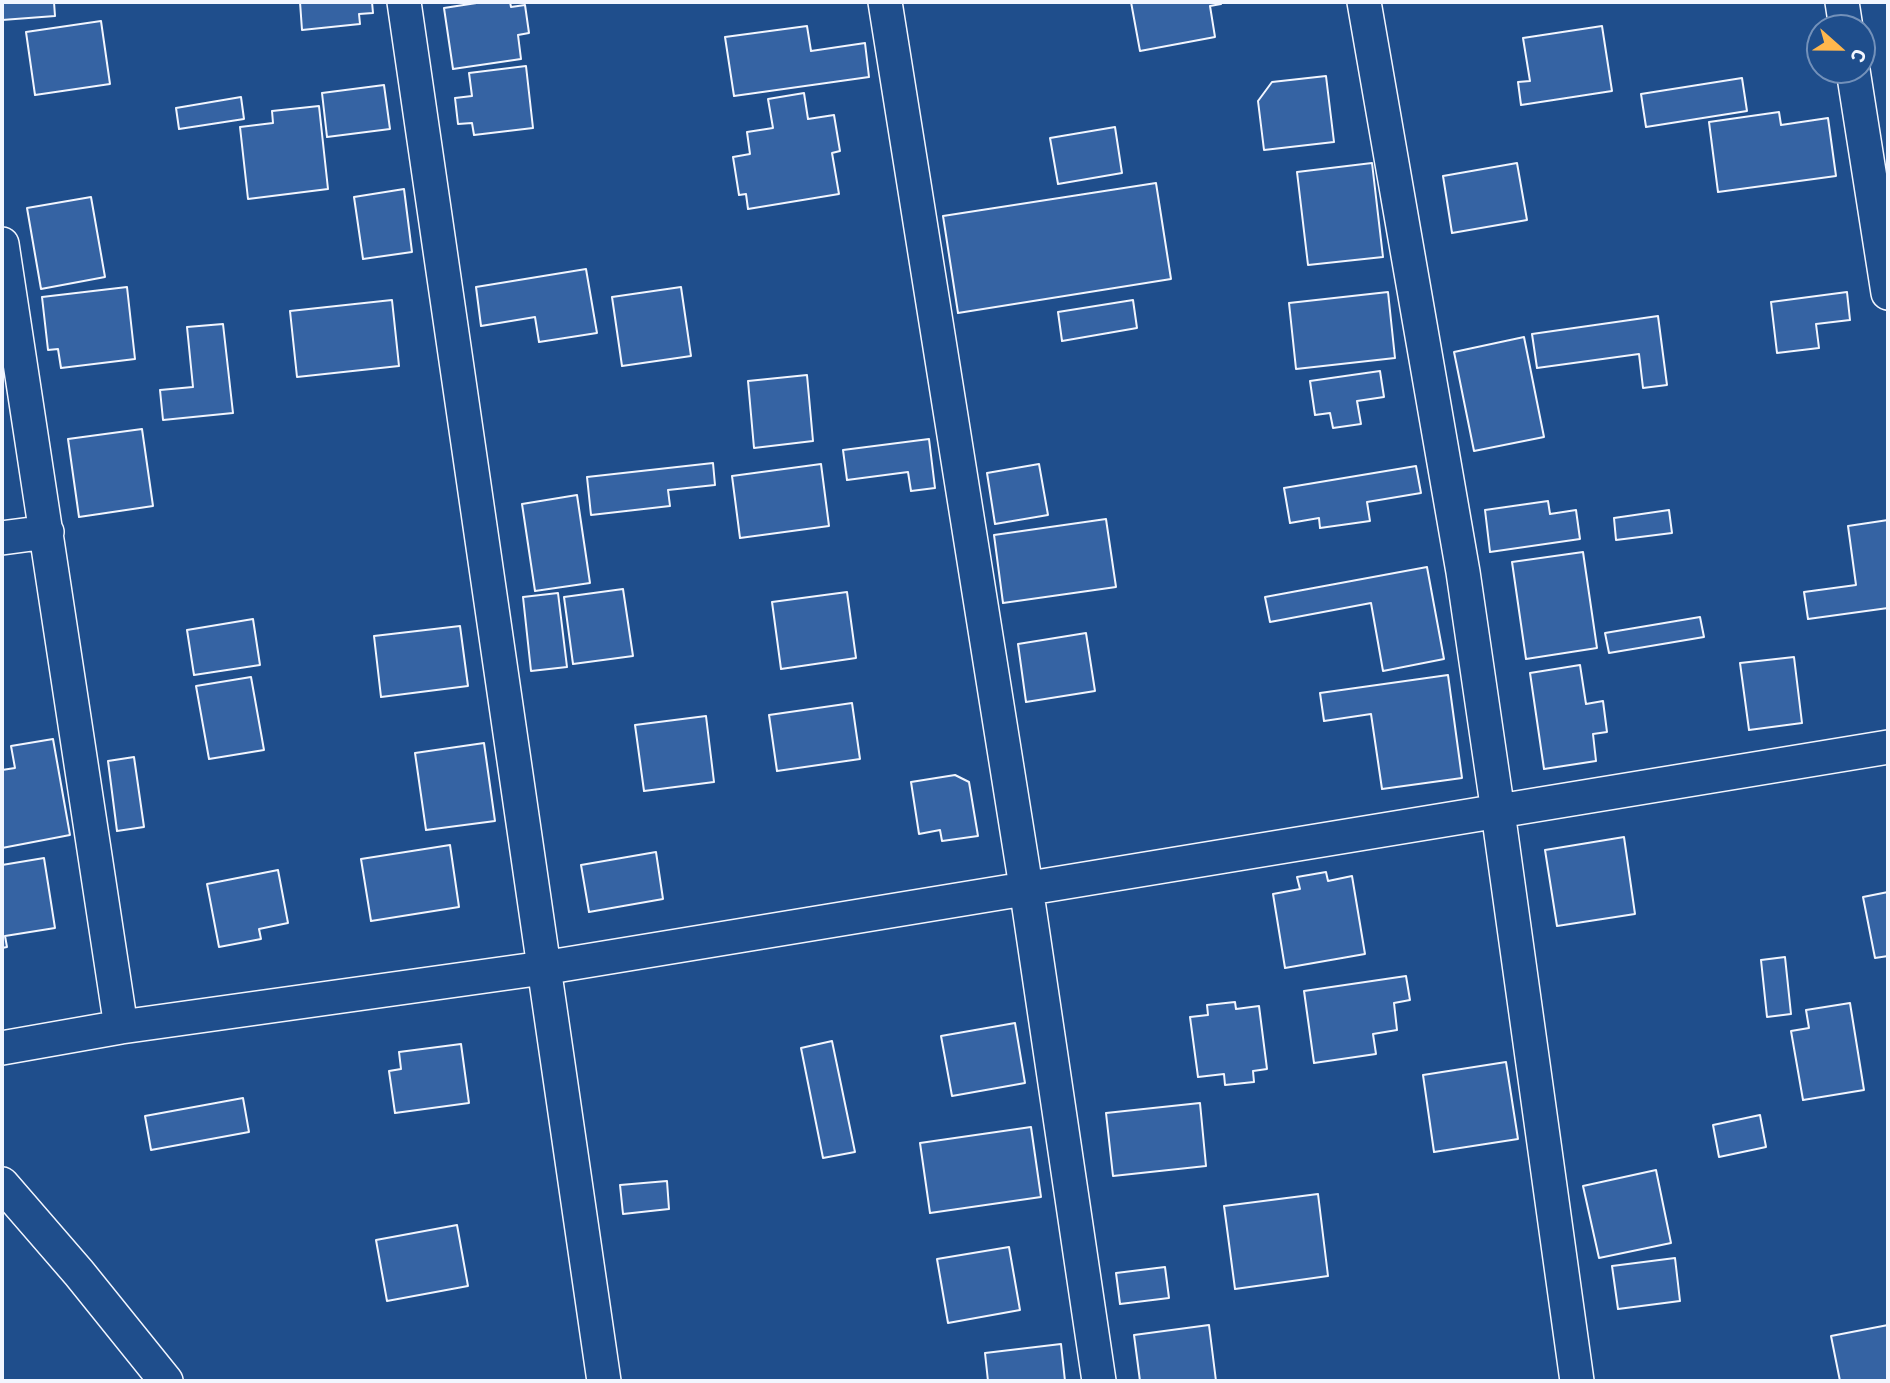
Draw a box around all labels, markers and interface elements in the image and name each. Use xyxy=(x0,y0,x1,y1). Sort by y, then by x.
north arrow xyxy=(1806,14,1876,84)
text: С xyxy=(1845,46,1872,66)

